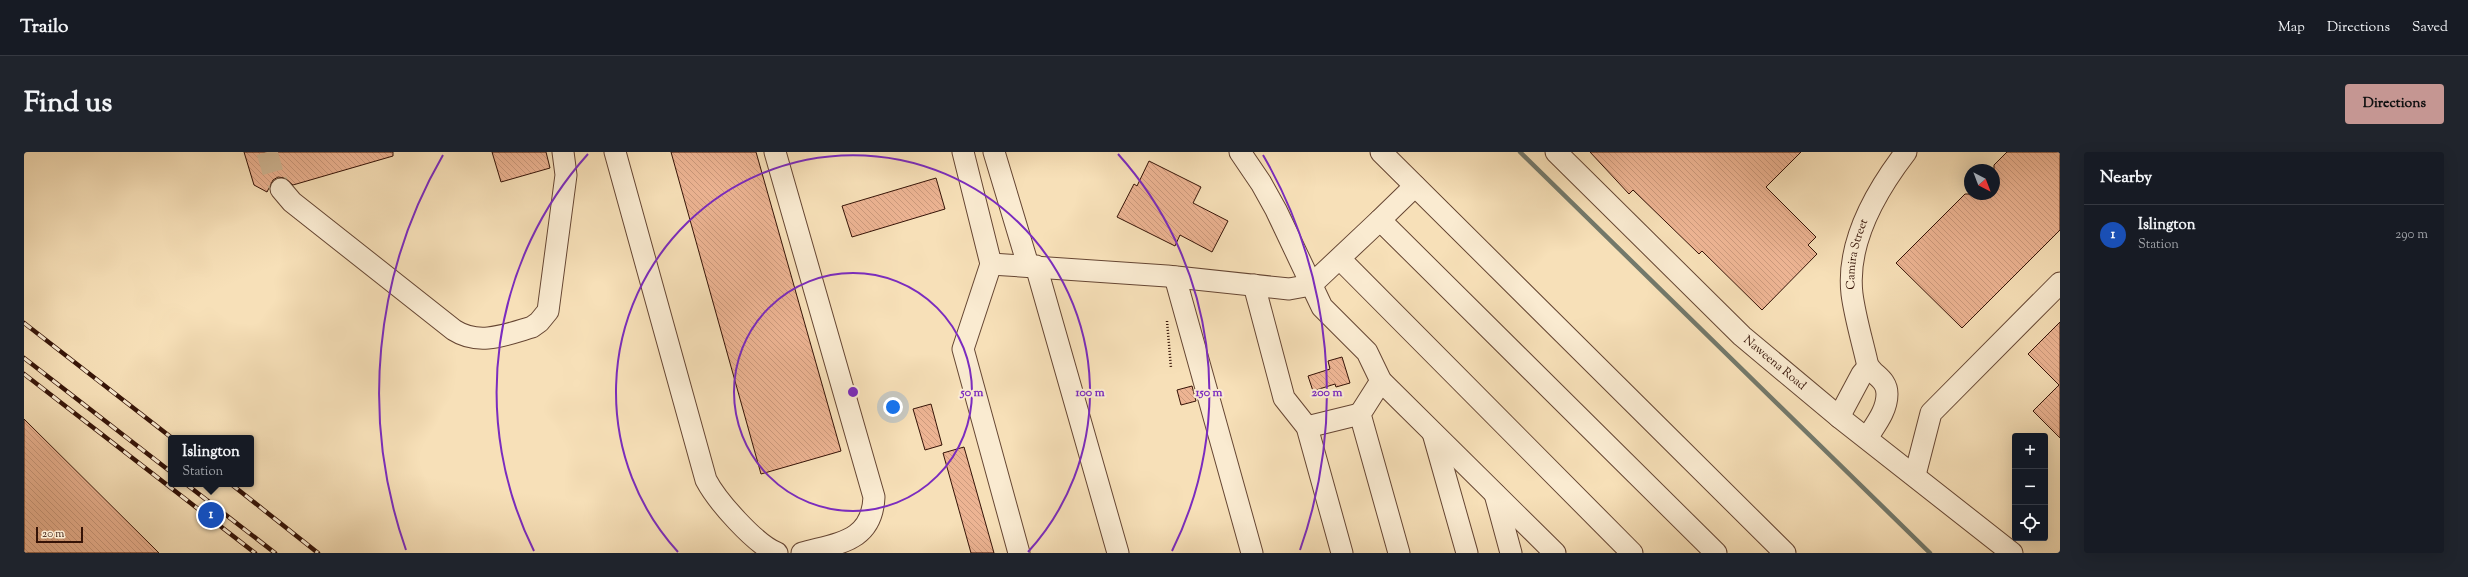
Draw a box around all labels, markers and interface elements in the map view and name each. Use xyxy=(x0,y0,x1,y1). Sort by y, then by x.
text: Trailo xyxy=(20,14,68,41)
text: Map xyxy=(2278,18,2305,38)
text: Directions xyxy=(2327,18,2390,38)
text: Saved xyxy=(2412,18,2448,38)
text: Find us xyxy=(24,84,112,124)
button: Directions xyxy=(2345,84,2444,124)
north arrow xyxy=(1964,164,2000,200)
text: Nearby xyxy=(2100,166,2152,190)
text: Islington xyxy=(2138,215,2196,236)
street label: Camira Street xyxy=(1842,216,1873,290)
text: 1 xyxy=(2111,226,2115,244)
text: 290 m xyxy=(2395,226,2428,244)
text: Station xyxy=(2138,236,2179,254)
street label: Naweena Road xyxy=(1739,332,1810,395)
text: 50 m xyxy=(960,384,984,402)
text: 100 m xyxy=(1074,384,1105,402)
text: 150 m xyxy=(1194,384,1223,402)
text: 200 m xyxy=(1312,384,1342,402)
centre of rings xyxy=(846,385,860,399)
your location xyxy=(883,397,903,417)
map controls xyxy=(2012,433,2048,541)
button: + xyxy=(2012,433,2048,469)
popup xyxy=(168,435,254,487)
text: Islington xyxy=(182,442,240,463)
text: Station xyxy=(182,463,223,481)
button: − xyxy=(2012,469,2048,505)
pin: 1 xyxy=(198,500,224,530)
button: locate xyxy=(2012,505,2048,541)
scale bar xyxy=(36,525,83,544)
text: 20 m xyxy=(42,526,64,542)

